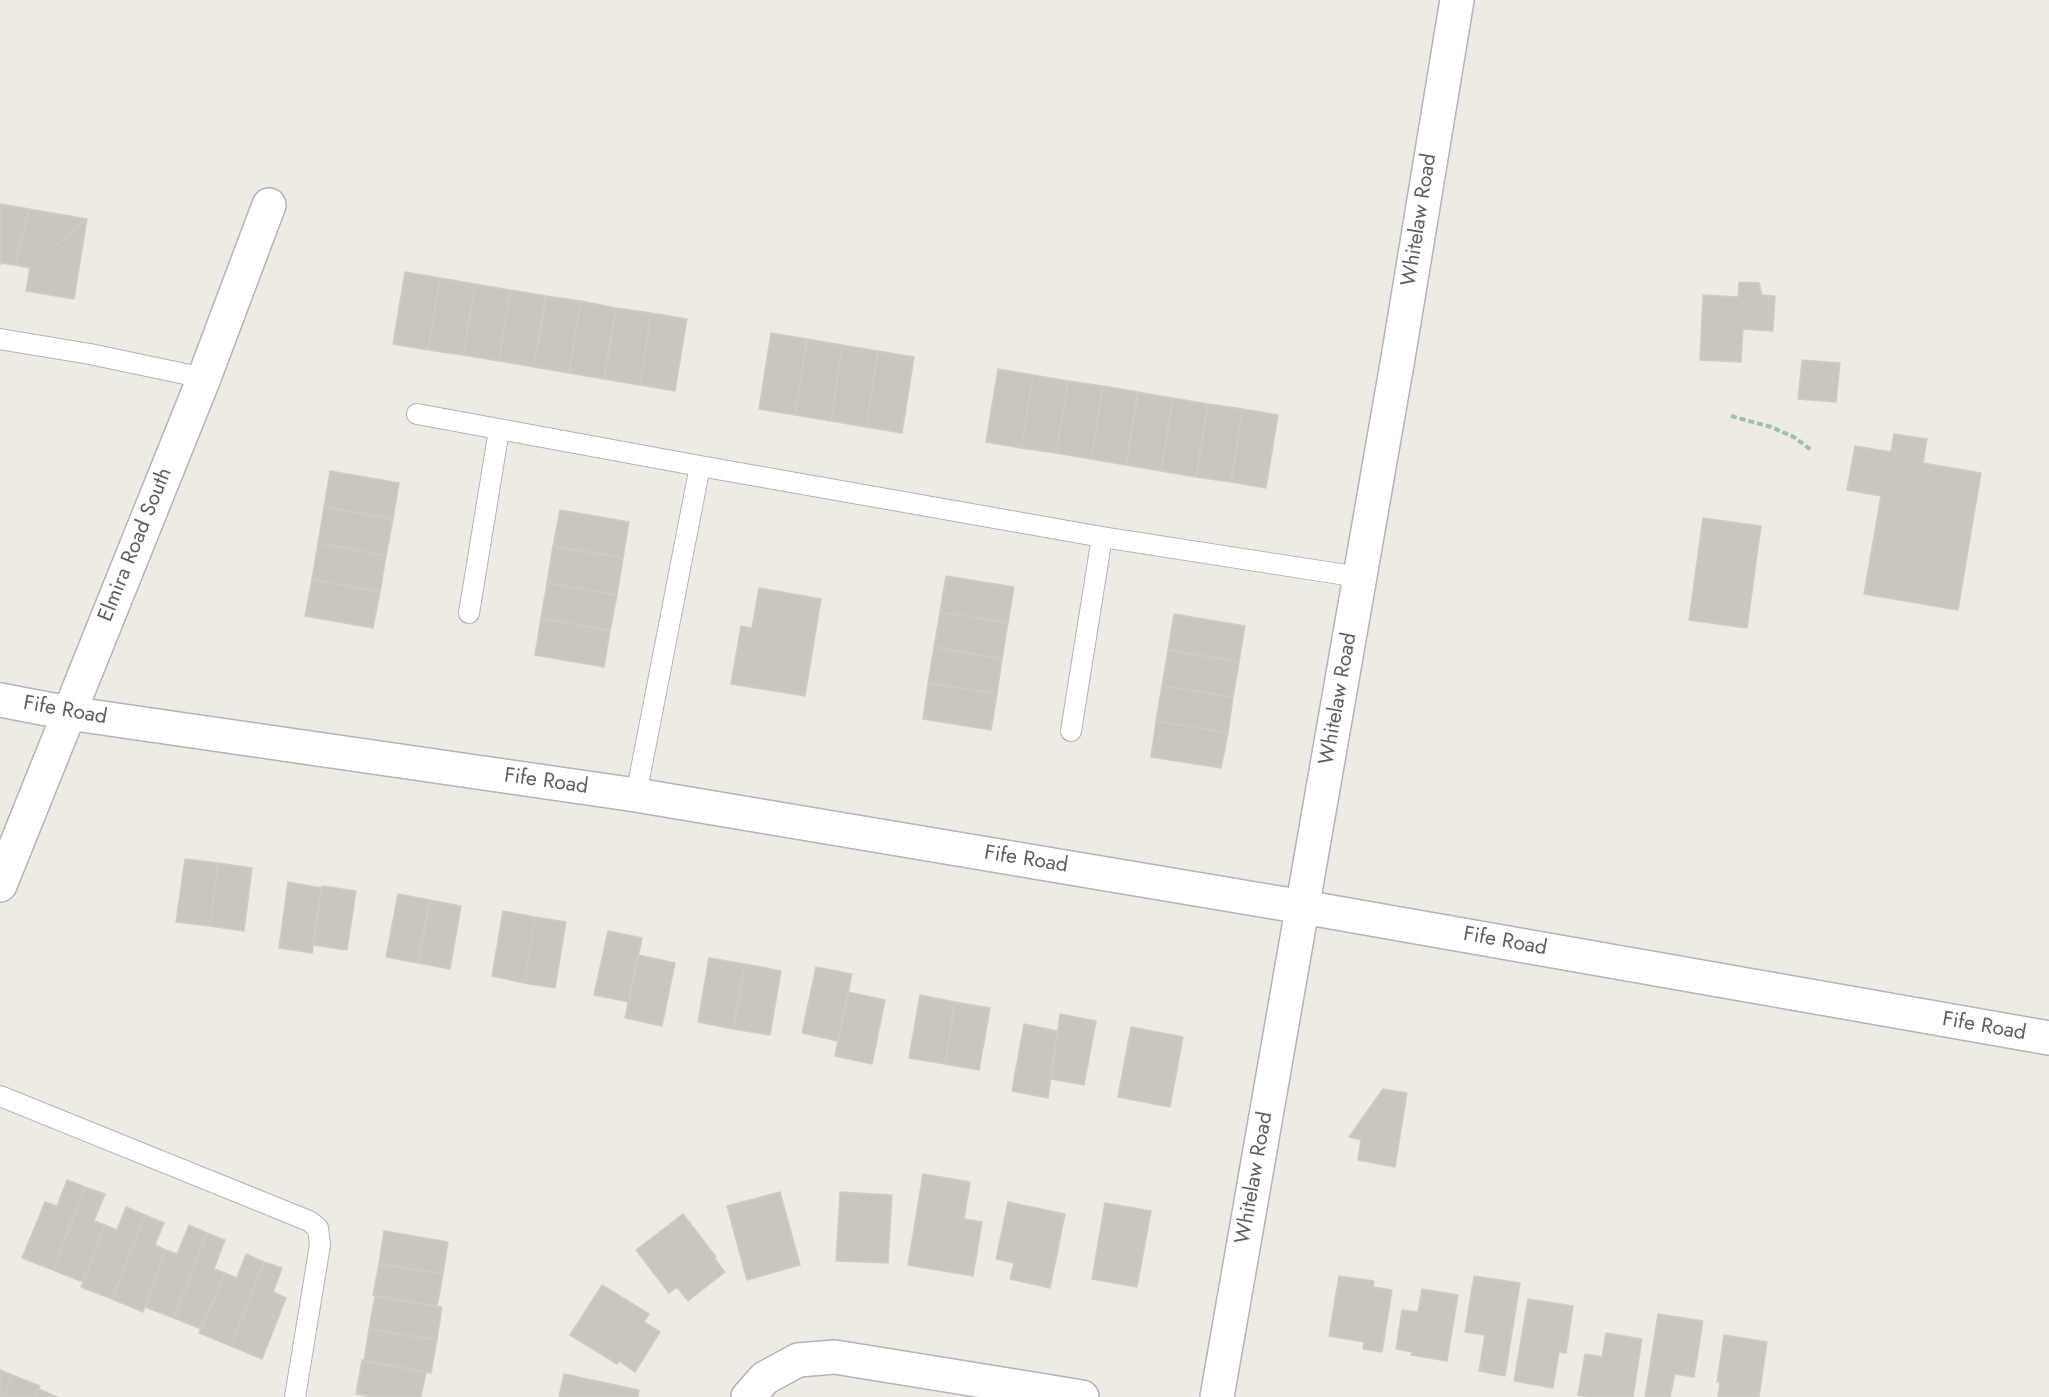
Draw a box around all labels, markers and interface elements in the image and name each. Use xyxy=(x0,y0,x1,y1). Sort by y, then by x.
street label: Whitelaw Road xyxy=(1397,152,1443,288)
street label: Elmira Road South xyxy=(94,464,178,626)
street label: Whitelaw Road xyxy=(1315,631,1363,767)
street label: Fife Road xyxy=(21,691,109,731)
street label: Fife Road xyxy=(502,764,590,800)
street label: Fife Road xyxy=(982,841,1070,879)
street label: Fife Road xyxy=(1461,922,1549,962)
street label: Fife Road xyxy=(1940,1007,2028,1047)
street label: Whitelaw Road xyxy=(1231,1110,1279,1246)

